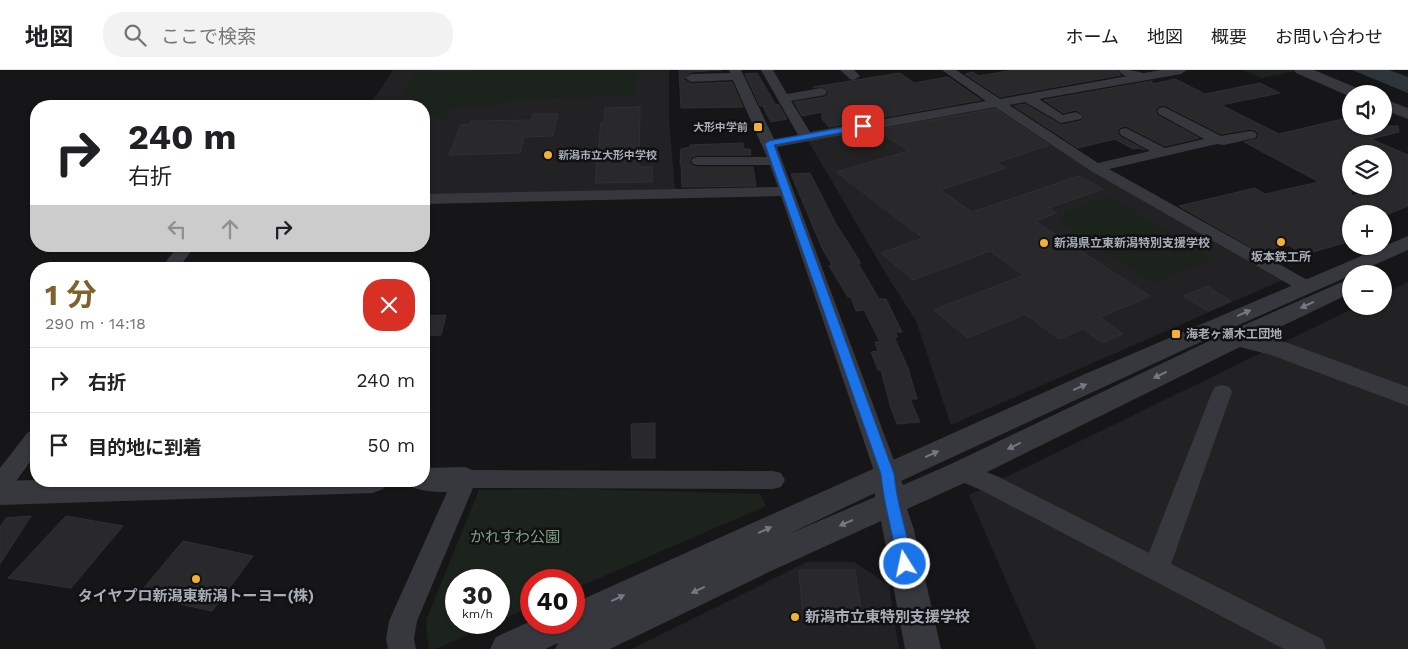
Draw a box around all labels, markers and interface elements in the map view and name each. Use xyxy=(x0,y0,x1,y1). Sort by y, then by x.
search box xyxy=(103,12,453,57)
icon: search xyxy=(121,21,149,49)
text: 地図 xyxy=(25,23,73,51)
text: ここで検索 xyxy=(161,25,256,48)
text: ホーム xyxy=(1066,26,1119,47)
text: 地図 xyxy=(1147,26,1183,47)
text: 概要 xyxy=(1211,26,1247,47)
text: お問い合わせ xyxy=(1275,26,1383,47)
map controls xyxy=(1342,85,1392,315)
button: sound xyxy=(1342,85,1392,135)
pin xyxy=(842,105,884,147)
icon: arrive xyxy=(849,112,877,140)
text: 240 m xyxy=(128,116,237,158)
icon: right xyxy=(45,120,110,185)
place label: 大形中学前 xyxy=(693,121,748,134)
marker: 大形中学前 xyxy=(752,121,764,133)
button: layers xyxy=(1342,145,1392,195)
marker: 新潟市立大形中学校 xyxy=(542,149,554,161)
place label: 新潟市立大形中学校 xyxy=(558,149,657,162)
text: 右折 xyxy=(128,164,172,189)
button: + xyxy=(1342,205,1392,255)
icon: left xyxy=(163,215,191,243)
icon: ahead xyxy=(216,215,244,243)
icon: right xyxy=(269,215,297,243)
place label: 新潟県立東新潟特別支援学校 xyxy=(1054,236,1210,250)
marker: 坂本鉄工所 xyxy=(1275,236,1287,248)
marker: 新潟県立東新潟特別支援学校 xyxy=(1038,237,1050,249)
place label: 坂本鉄工所 xyxy=(1251,250,1311,264)
button: − xyxy=(1342,265,1392,315)
text: 1 分 xyxy=(45,277,97,312)
button: close xyxy=(363,279,415,331)
one-way arrow xyxy=(1300,301,1314,309)
one-way arrow xyxy=(1237,309,1251,317)
text: 290 m · 14:18 xyxy=(45,314,146,333)
place label: 海老ヶ瀬木工団地 xyxy=(1186,327,1282,341)
marker: 海老ヶ瀬木工団地 xyxy=(1170,328,1182,340)
icon: right xyxy=(45,366,73,394)
text: 240 m xyxy=(356,369,415,392)
text: 右折 xyxy=(88,371,126,394)
one-way arrow xyxy=(1153,371,1167,379)
one-way arrow xyxy=(1073,383,1087,391)
icon: arrive xyxy=(45,431,73,459)
text: 50 m xyxy=(368,434,415,457)
text: 目的地に到着 xyxy=(88,436,202,459)
one-way arrow xyxy=(1007,442,1021,450)
one-way arrow xyxy=(925,449,939,457)
one-way arrow xyxy=(839,520,853,528)
one-way arrow xyxy=(758,526,773,534)
park label: かれすわ公園 xyxy=(470,528,560,546)
position arrow xyxy=(878,537,930,589)
speed limit sign: 40 xyxy=(520,569,585,634)
marker: タイヤプロ新潟東新潟トーヨー(株) xyxy=(190,573,202,585)
text: 30 xyxy=(462,581,493,610)
place label: タイヤプロ新潟東新潟トーヨー(株) xyxy=(78,587,314,605)
one-way arrow xyxy=(691,587,705,595)
one-way arrow xyxy=(611,594,625,602)
text: km/h xyxy=(462,607,493,621)
place label: 新潟市立東特別支援学校 xyxy=(805,608,970,626)
marker: 新潟市立東特別支援学校 xyxy=(789,611,801,623)

